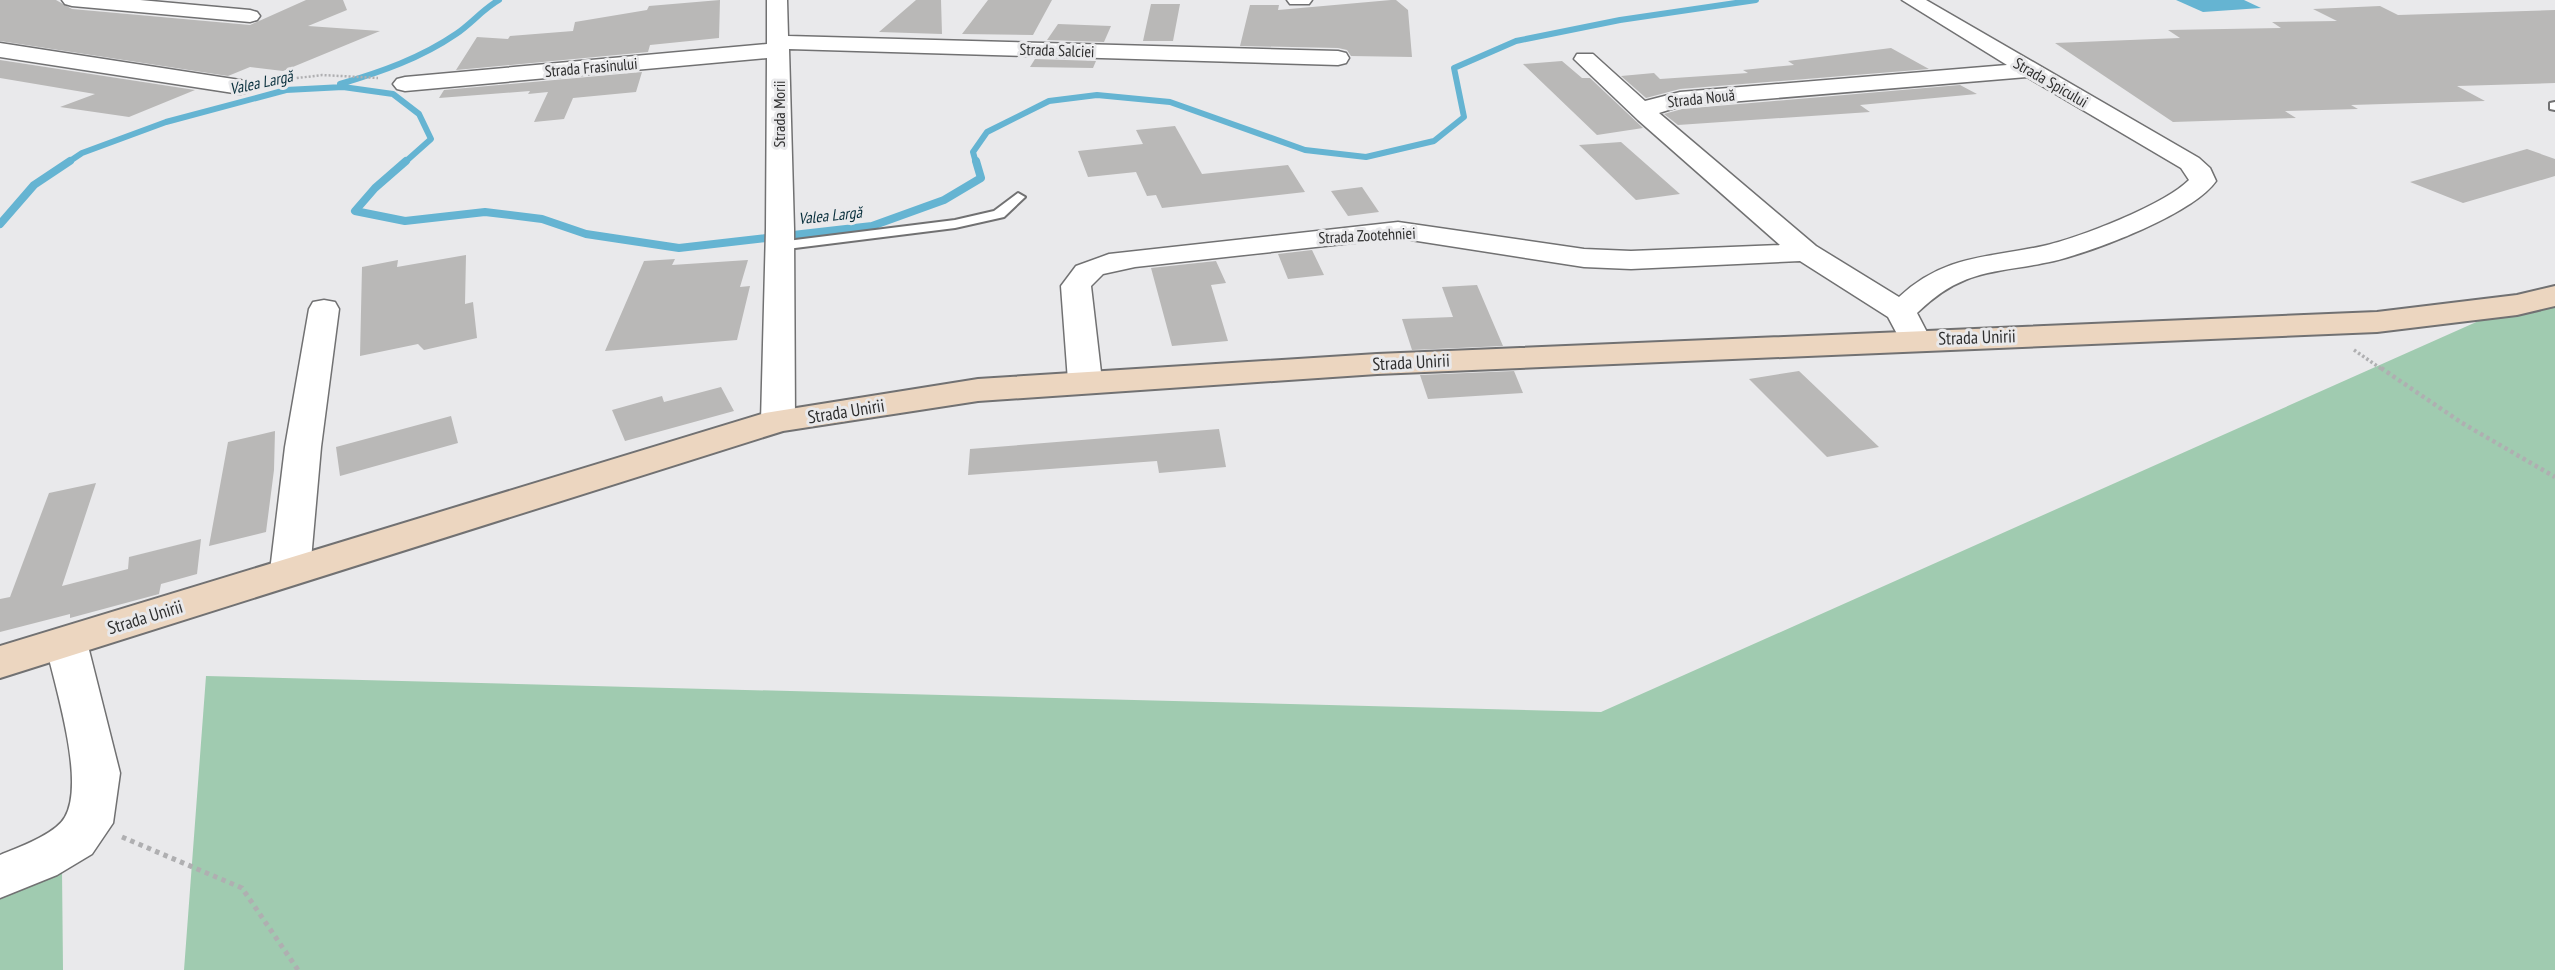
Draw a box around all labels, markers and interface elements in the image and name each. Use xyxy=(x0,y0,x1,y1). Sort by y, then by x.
street label: Strada Salciei xyxy=(1019,39,1095,61)
street label: Strada Frasinului xyxy=(544,53,638,81)
street label: Strada Spicului xyxy=(2010,53,2092,111)
water label: Valea Largă xyxy=(228,65,297,98)
street label: Strada Morii xyxy=(769,80,789,148)
street label: Strada Nouă xyxy=(1666,85,1736,111)
water label: Valea Largă xyxy=(797,201,865,228)
street label: Strada Zootehniei xyxy=(1318,222,1416,248)
street label: Strada Unirii xyxy=(1938,324,2016,350)
street label: Strada Unirii xyxy=(1372,348,1450,376)
street label: Strada Unirii xyxy=(806,394,886,428)
street label: Strada Unirii xyxy=(105,595,185,639)

